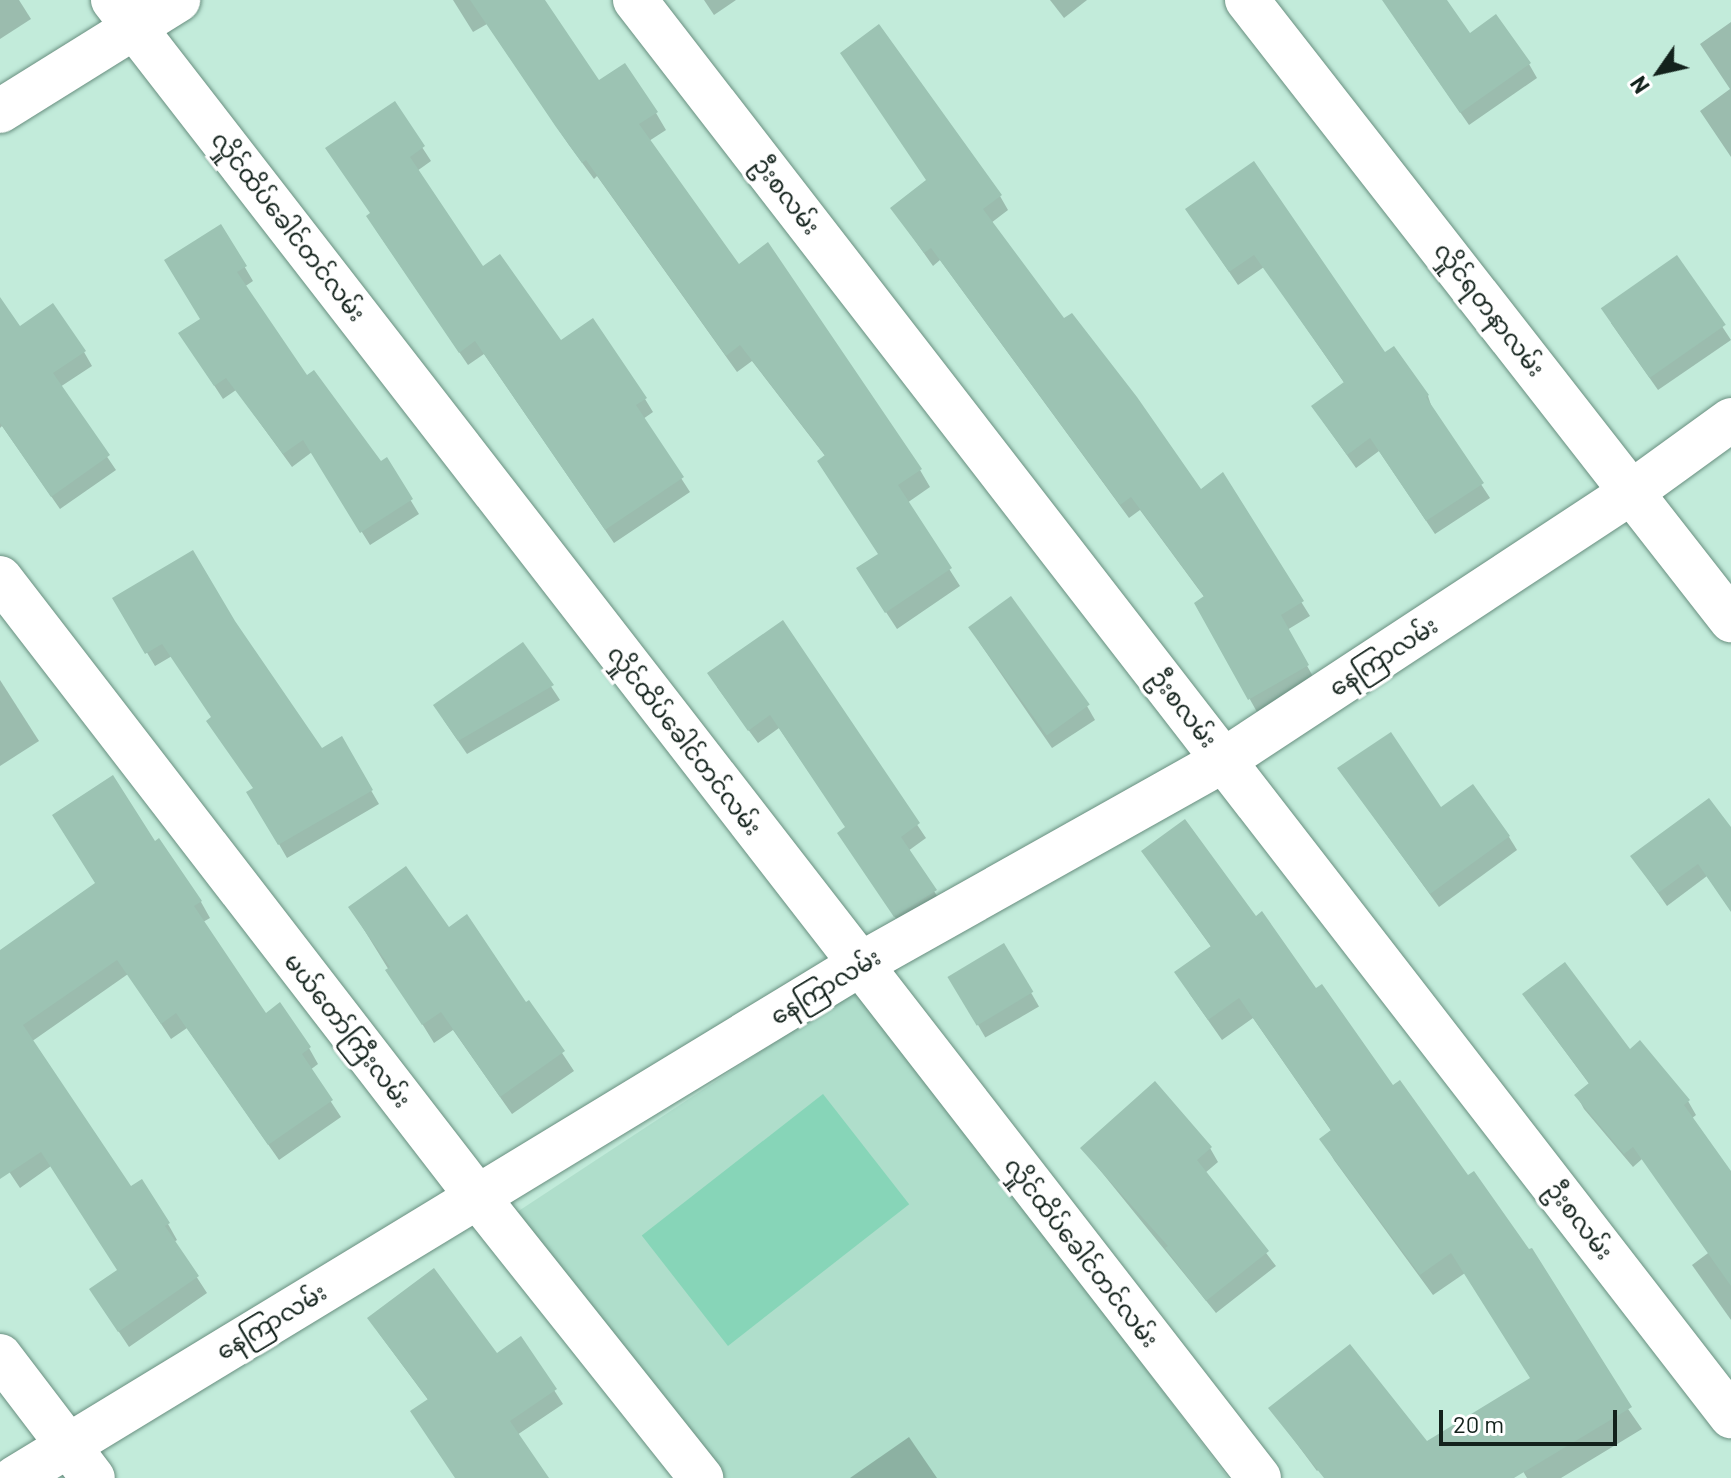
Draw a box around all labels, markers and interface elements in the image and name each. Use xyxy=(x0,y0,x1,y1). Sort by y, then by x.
north arrow xyxy=(1619,32,1699,112)
text: N xyxy=(1624,72,1654,99)
street label: လှိုင်ထိပ်ခေါင်တင်လမ်း xyxy=(206,125,372,327)
street label: ဦးစလမ်း xyxy=(747,150,827,240)
street label: လှိုင်ရတနာလမ်း xyxy=(1429,236,1551,382)
street label: နေကြာလမ်း xyxy=(1323,610,1443,702)
street label: လှိုင်ထိပ်ခေါင်တင်လမ်း xyxy=(602,639,768,841)
street label: ဦးစလမ်း xyxy=(1144,663,1224,753)
street label: နေကြာလမ်း xyxy=(765,942,885,1030)
street label: မယ်တော်ကြီးလမ်း xyxy=(279,947,417,1113)
street label: လှိုင်ထိပ်ခေါင်တင်လမ်း xyxy=(999,1151,1165,1353)
street label: ဦးစလမ်း xyxy=(1540,1175,1620,1265)
street label: နေကြာလမ်း xyxy=(211,1277,331,1365)
scale bar xyxy=(1443,1394,1621,1444)
text: 20 m xyxy=(1453,1409,1504,1438)

